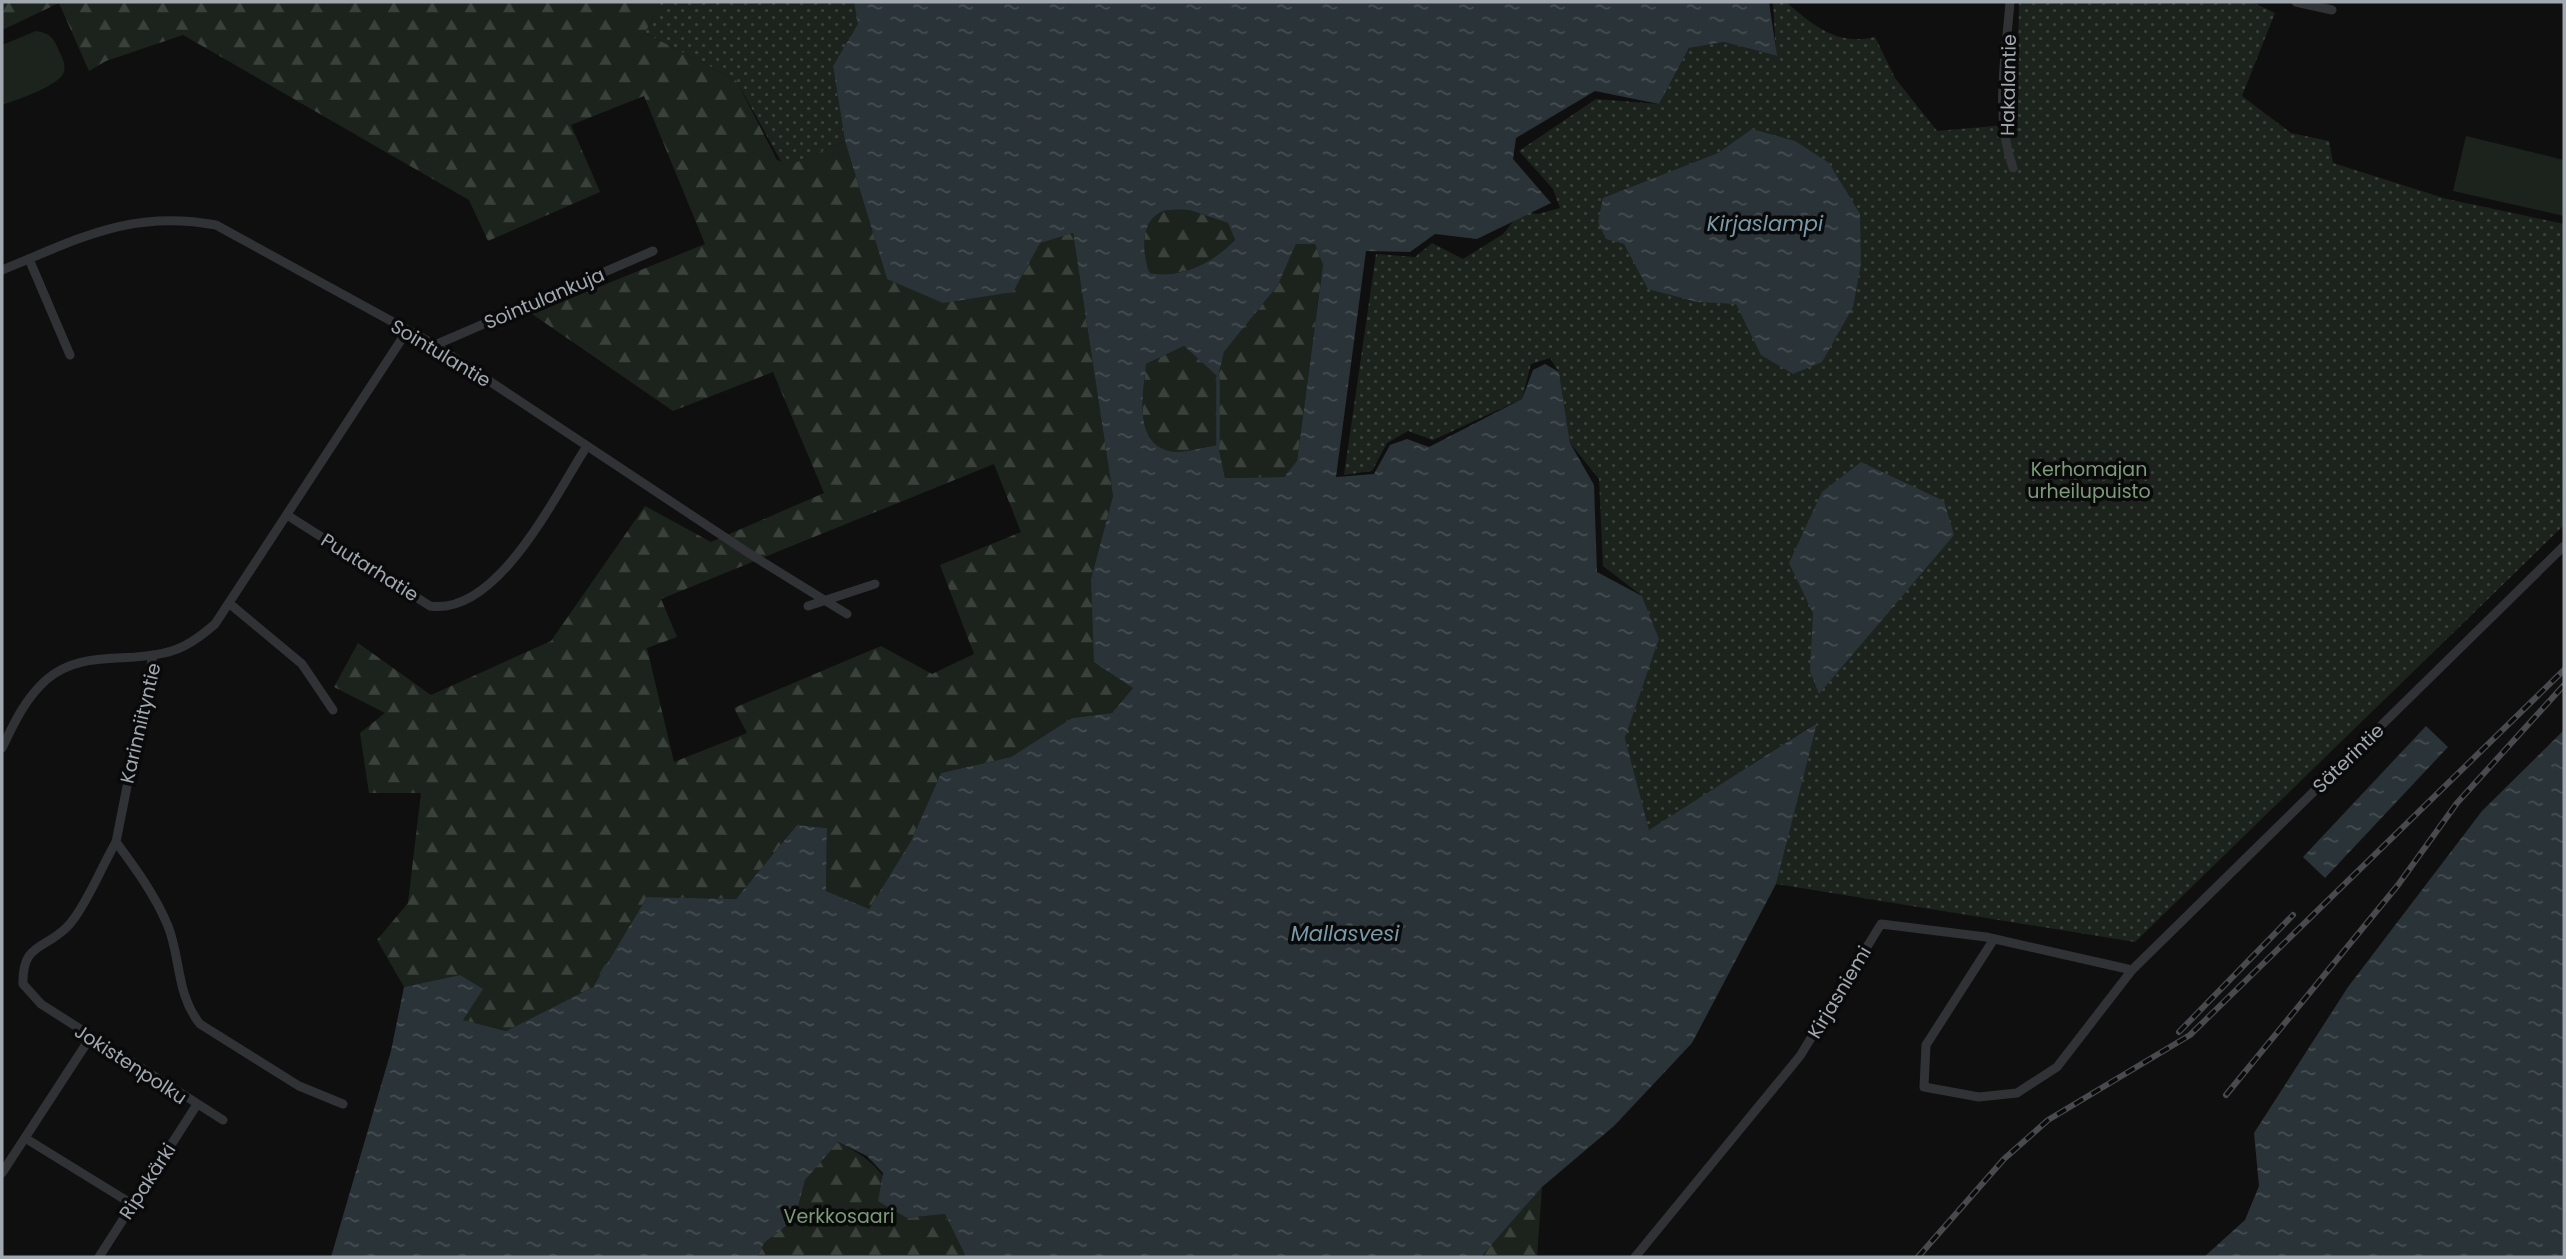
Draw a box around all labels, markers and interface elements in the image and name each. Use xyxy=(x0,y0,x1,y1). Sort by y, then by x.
street label: Hakalantie xyxy=(1994,34,2023,136)
water label: Kirjaslampi xyxy=(1707,209,1824,238)
street label: Sointulankuja xyxy=(480,261,609,336)
street label: Sointulantie xyxy=(386,313,496,394)
park label: Kerhomajan urheilupuisto xyxy=(2027,456,2151,505)
street label: Puutarhatie xyxy=(316,527,424,608)
street label: Karinniityntie xyxy=(114,660,167,786)
street label: Säterintie xyxy=(2307,717,2390,799)
water label: Mallasvesi xyxy=(1291,919,1400,948)
street label: Kirjasniemi xyxy=(1801,941,1878,1044)
street label: Jokistenpolku xyxy=(69,1018,192,1111)
street label: Ripakärki xyxy=(113,1138,182,1225)
park label: Verkkosaari xyxy=(784,1203,894,1230)

